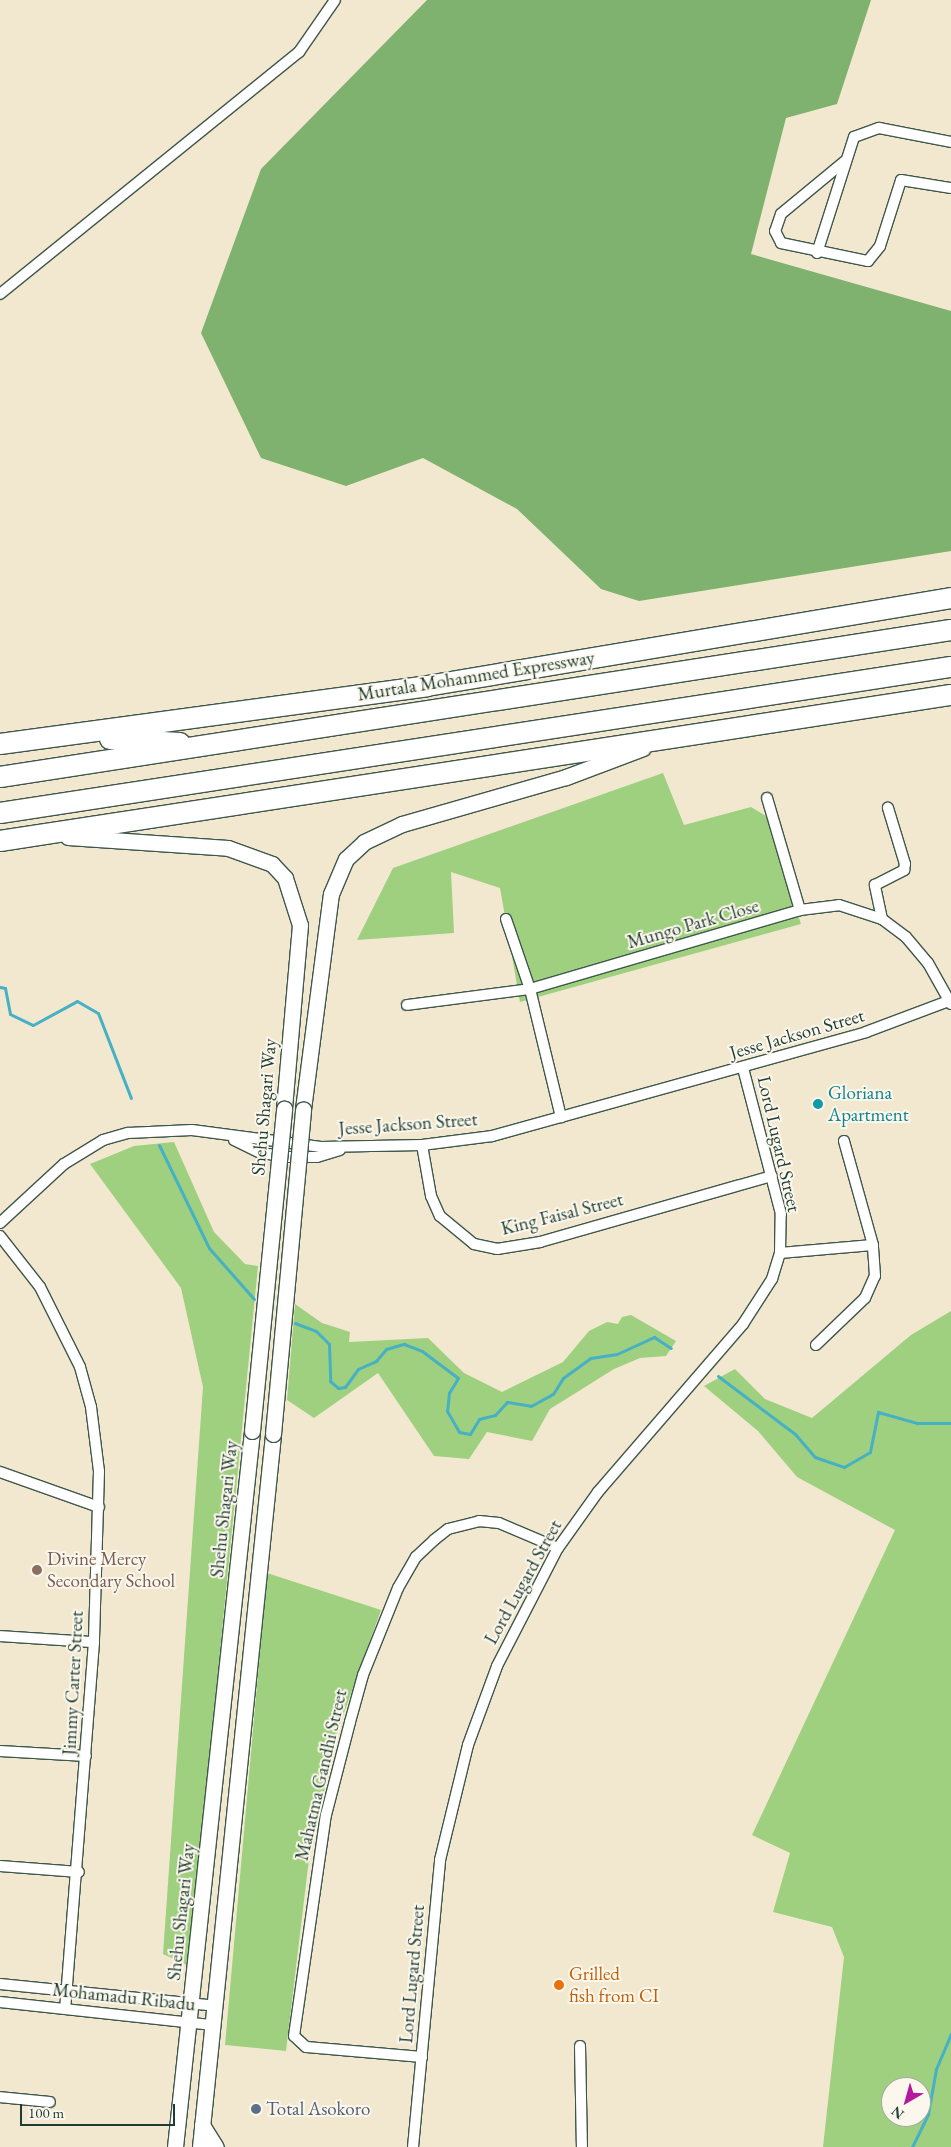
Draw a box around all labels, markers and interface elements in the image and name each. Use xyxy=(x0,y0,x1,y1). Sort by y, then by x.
street label: Murtala Mohammed Expressway xyxy=(356,646,596,706)
street label: Mungo Park Close xyxy=(625,894,761,954)
street label: Jesse Jackson Street xyxy=(727,1004,867,1064)
street label: Shehu Shagari Way xyxy=(247,1037,281,1177)
street label: Lord Lugard Street xyxy=(752,1074,806,1214)
place label: Gloriana Apartment xyxy=(828,1082,909,1126)
marker: Gloriana Apartment xyxy=(812,1098,824,1110)
street label: Jesse Jackson Street xyxy=(338,1108,478,1140)
street label: King Faisal Street xyxy=(499,1188,625,1240)
street label: Shehu Shagari Way xyxy=(205,1439,243,1579)
street label: Lord Lugard Street xyxy=(479,1516,567,1648)
place label: Divine Mercy Secondary School xyxy=(47,1548,175,1592)
marker: Divine Mercy Secondary School xyxy=(31,1564,43,1576)
street label: Jimmy Carter Street xyxy=(58,1610,88,1756)
street label: Mahatma Gandhi Street xyxy=(290,1687,352,1863)
street label: Shehu Shagari Way xyxy=(162,1842,200,1982)
street label: Lord Lugard Street xyxy=(395,1904,429,2044)
place label: Grilled fish from CI xyxy=(569,1963,659,2007)
street label: Mohamadu Ribadu xyxy=(51,1978,197,2016)
marker: Grilled fish from CI xyxy=(553,1979,565,1991)
north arrow xyxy=(881,2077,931,2127)
scale bar xyxy=(22,2094,178,2126)
place label: Total Asokoro xyxy=(266,2098,371,2120)
text: N xyxy=(887,2102,907,2124)
text: 100 m xyxy=(28,2103,64,2122)
marker: Total Asokoro xyxy=(250,2103,262,2115)

